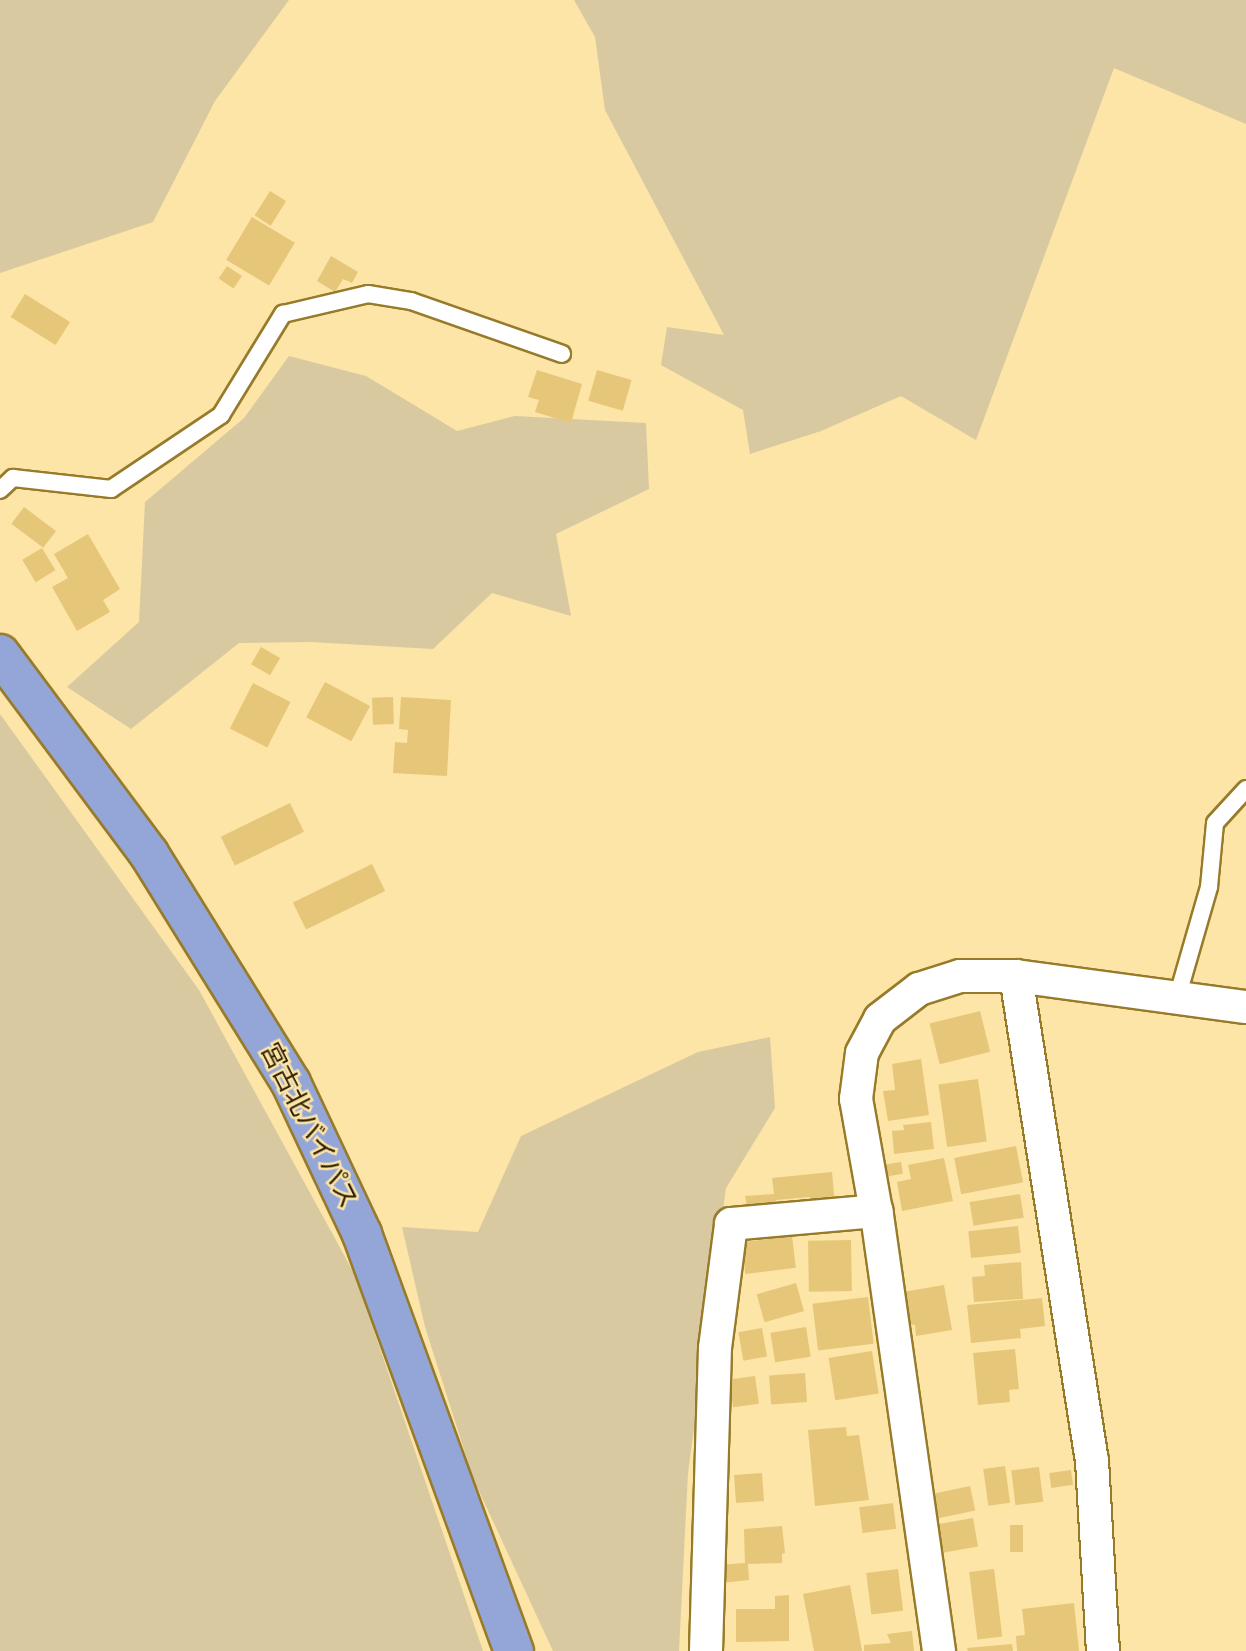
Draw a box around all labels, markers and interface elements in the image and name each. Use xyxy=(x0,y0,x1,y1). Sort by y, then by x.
street label: 宮古北バイパス xyxy=(253,1038,363,1214)

